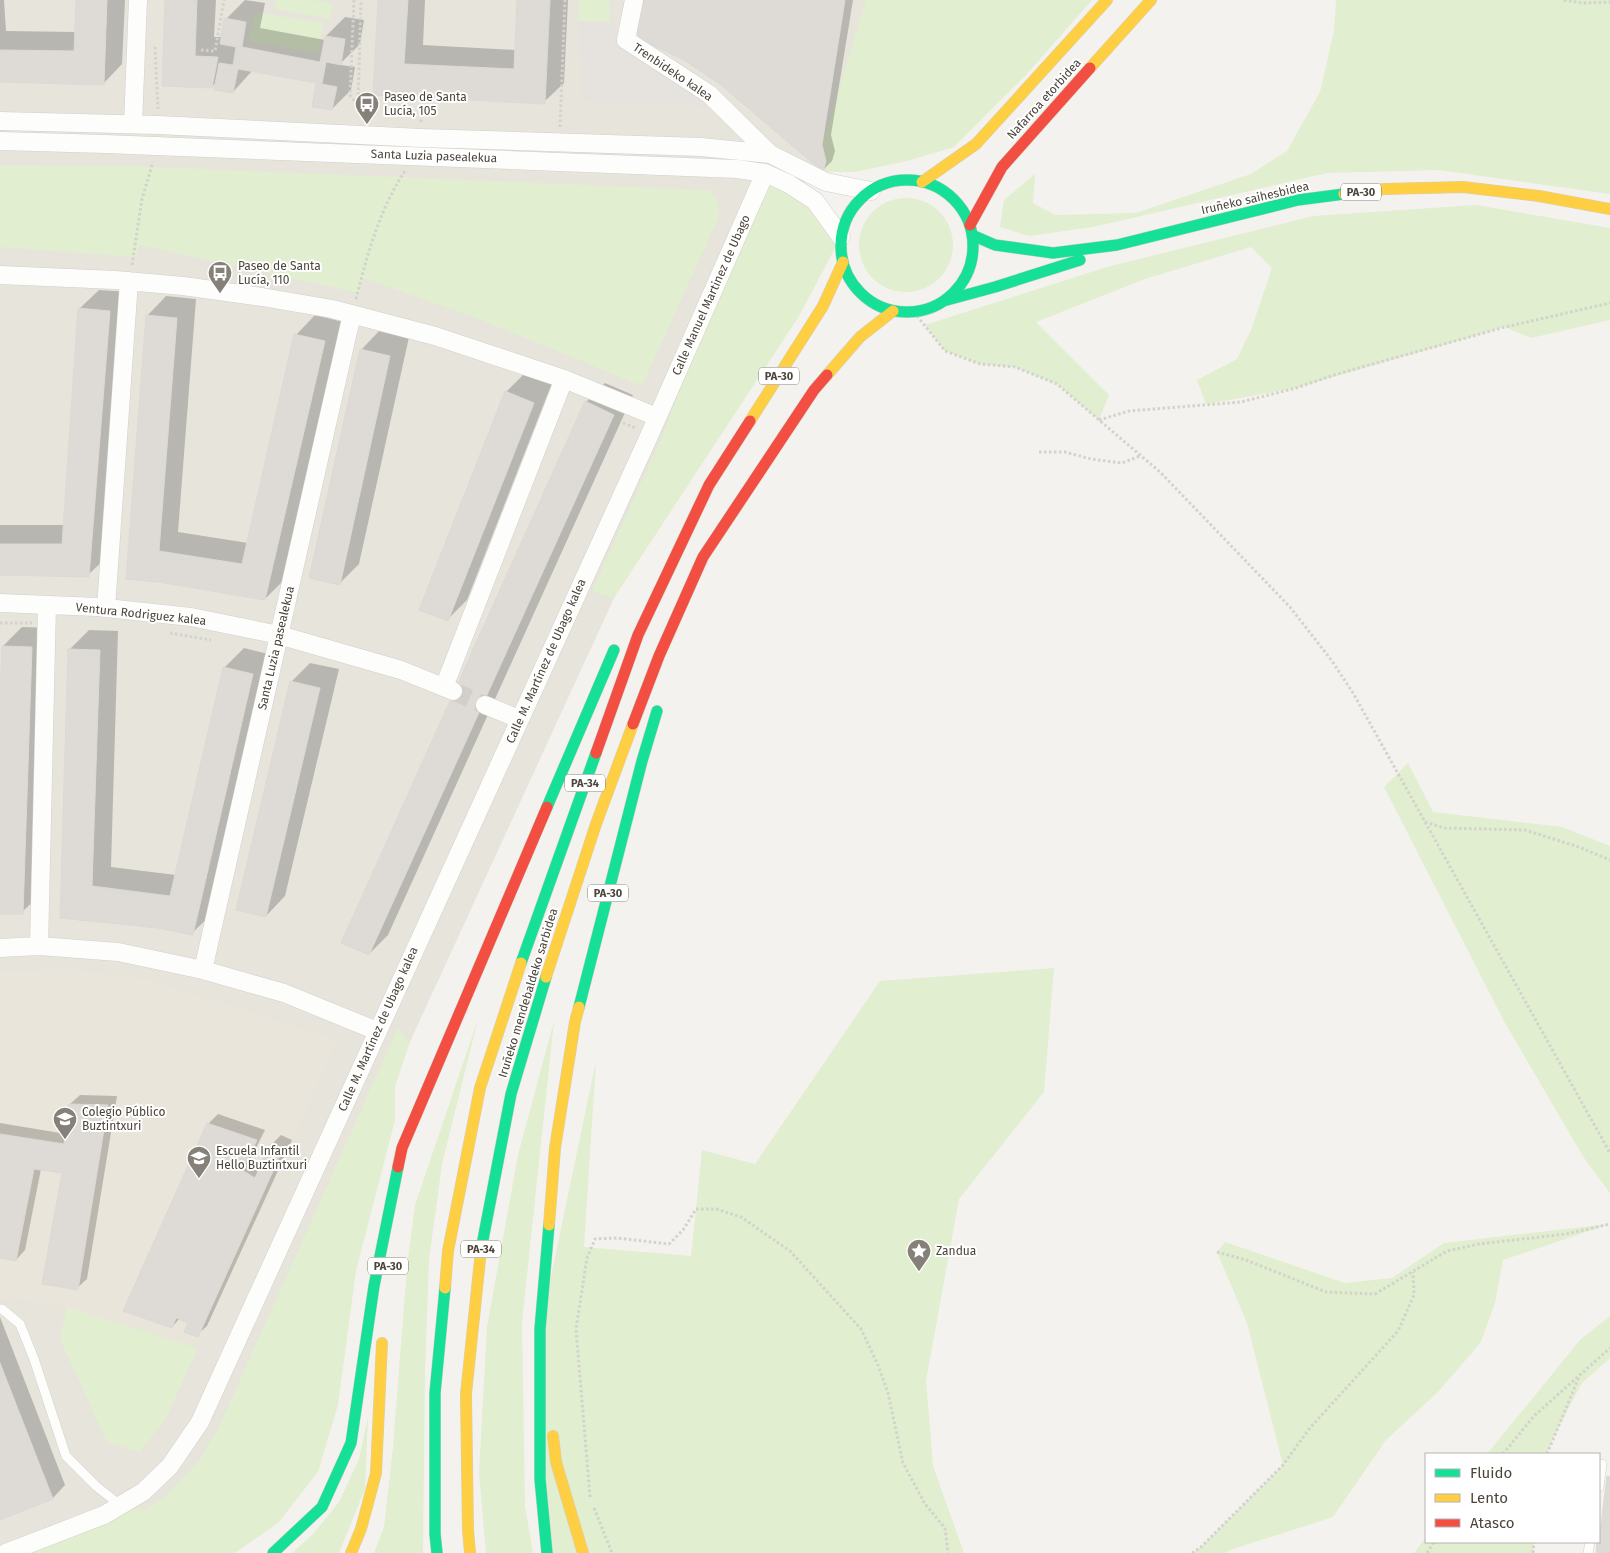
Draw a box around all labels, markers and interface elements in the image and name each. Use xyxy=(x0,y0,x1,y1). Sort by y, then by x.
street label: Trenbideko kalea xyxy=(631,40,715,104)
street label: Nafarroa etorbidea xyxy=(1004,56,1084,142)
place label: Paseo de Santa Lucía, 105 xyxy=(384,90,467,118)
bus stop icon: Paseo de Santa Lucía, 105 xyxy=(354,91,380,125)
street label: Santa Luzia pasealekua xyxy=(370,147,498,165)
street label: Iruñeko saihesbidea xyxy=(1200,179,1310,217)
road number: PA-30 xyxy=(1341,183,1381,200)
street label: Calle Manuel Martinez de Ubago xyxy=(669,213,753,377)
place label: Paseo de Santa Lucía, 110 xyxy=(238,259,321,287)
bus stop icon: Paseo de Santa Lucía, 110 xyxy=(207,260,233,294)
road number: PA-30 xyxy=(759,368,799,384)
street label: Calle M. Martínez de Ubago kalea xyxy=(503,577,589,745)
street label: Santa Luzia pasealekua xyxy=(255,585,297,711)
street label: Ventura Rodriguez kalea xyxy=(75,600,207,628)
road number: PA-34 xyxy=(565,774,605,791)
road number: PA-30 xyxy=(588,884,628,901)
street label: Iruñeko mendebaldeko sarbidea xyxy=(495,906,561,1080)
street label: Calle M. Martínez de Ubago kalea xyxy=(335,945,421,1113)
place label: Colegio Público Buztintxuri xyxy=(82,1105,165,1133)
school or university icon: Colegio Público Buztintxuri xyxy=(52,1106,78,1140)
place label: Escuela Infantil Hello Buztintxuri xyxy=(216,1144,307,1172)
school or university icon: Escuela Infantil Hello Buztintxuri xyxy=(186,1145,212,1179)
place icon: Zandua xyxy=(906,1238,932,1272)
road number: PA-34 xyxy=(461,1240,501,1258)
place label: Zandua xyxy=(936,1244,976,1258)
road number: PA-30 xyxy=(368,1258,408,1274)
legend xyxy=(1425,1453,1600,1543)
text: Fluido xyxy=(1470,1464,1512,1482)
text: Lento xyxy=(1470,1489,1508,1507)
text: Atasco xyxy=(1470,1514,1515,1532)

